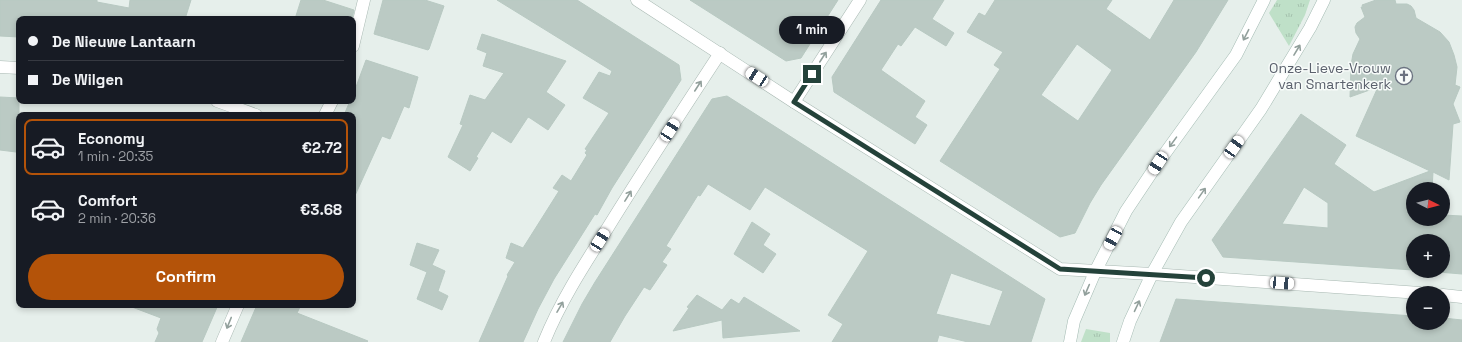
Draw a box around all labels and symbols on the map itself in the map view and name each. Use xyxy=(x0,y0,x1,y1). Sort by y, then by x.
callout: 1 min xyxy=(779,16,845,44)
one-way arrow xyxy=(1242,29,1249,41)
one-way arrow xyxy=(1293,44,1301,56)
one-way arrow xyxy=(819,52,827,63)
place label: Onze-Lieve-Vrouw van Smartenkerk xyxy=(1269,59,1391,93)
car xyxy=(744,65,770,89)
route end xyxy=(803,65,821,83)
church icon: Onze-Lieve-Vrouw van Smartenkerk xyxy=(1394,66,1414,86)
one-way arrow xyxy=(694,81,702,92)
car xyxy=(658,117,682,143)
car xyxy=(1222,134,1246,160)
one-way arrow xyxy=(1169,137,1177,148)
car xyxy=(1146,150,1170,176)
north arrow xyxy=(1406,182,1450,226)
one-way arrow xyxy=(1198,188,1206,199)
one-way arrow xyxy=(624,190,632,202)
car xyxy=(1102,225,1124,251)
car xyxy=(589,227,611,253)
route start xyxy=(1197,269,1215,287)
car xyxy=(1270,276,1294,290)
one-way arrow xyxy=(1083,284,1090,296)
one-way arrow xyxy=(1134,300,1141,312)
one-way arrow xyxy=(557,301,565,313)
one-way arrow xyxy=(225,317,233,329)

